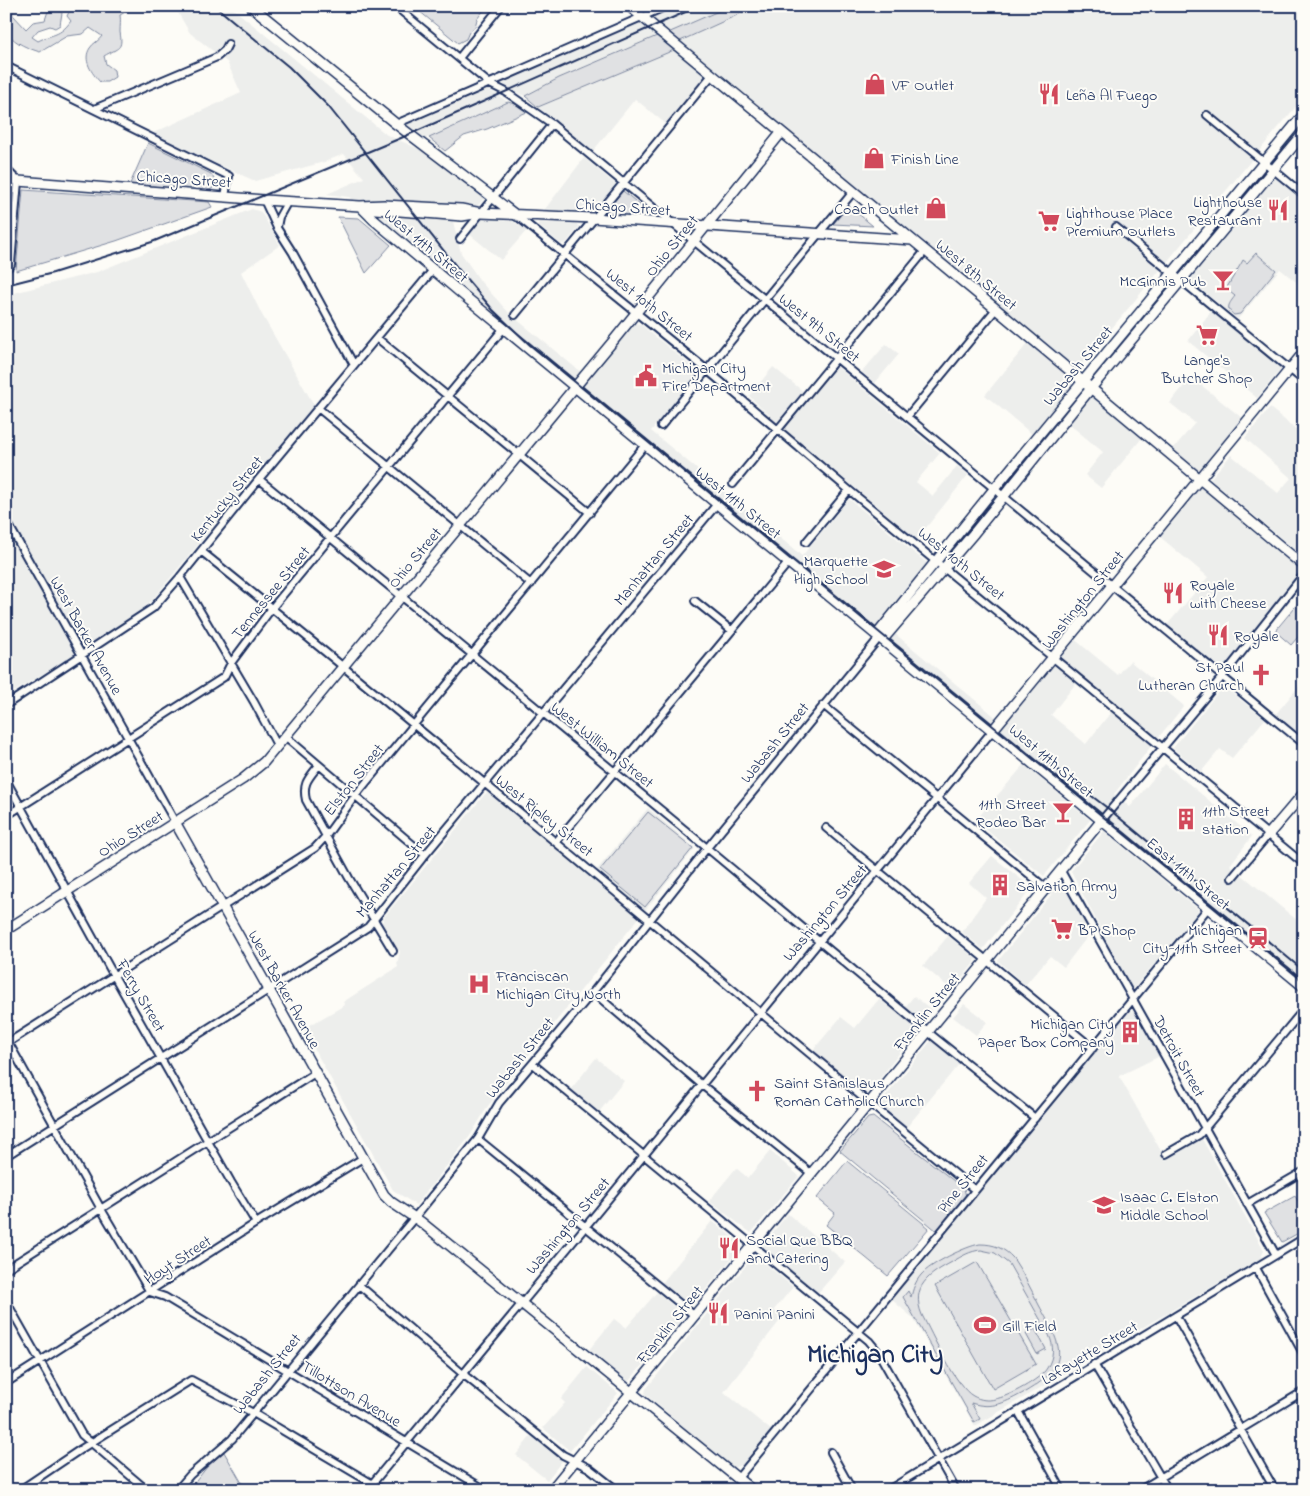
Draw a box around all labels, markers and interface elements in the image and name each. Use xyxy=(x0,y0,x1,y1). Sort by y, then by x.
shop icon: VF Outlet xyxy=(862,71,888,97)
place label: VF Outlet xyxy=(891,74,955,98)
restaurant icon: Leña Al Fuego xyxy=(1036,81,1062,107)
place label: Leña Al Fuego xyxy=(1066,84,1157,108)
shop icon: Finish Line xyxy=(861,145,887,171)
place label: Finish Line xyxy=(890,148,959,172)
street label: Chicago Street xyxy=(136,165,233,195)
place label: Lighthouse Restaurant xyxy=(1188,191,1263,233)
street label: Chicago Street xyxy=(575,193,672,223)
shop icon: Coach Outlet xyxy=(923,195,949,221)
restaurant icon: Lighthouse Restaurant xyxy=(1265,197,1291,223)
place label: Coach Outlet xyxy=(834,198,920,222)
place label: Lighthouse Place Premium Outlets xyxy=(1066,202,1176,244)
street label: West 11th Street xyxy=(378,204,474,290)
supermarket icon: Lighthouse Place Premium Outlets xyxy=(1036,208,1062,234)
street label: Ohio Street xyxy=(640,210,705,282)
street label: West 8th Street xyxy=(930,234,1022,317)
street label: West 10th Street xyxy=(600,263,698,349)
bar icon: McGinnis Pub xyxy=(1210,267,1236,293)
place label: McGinnis Pub xyxy=(1120,270,1207,294)
street label: West 9th Street xyxy=(773,288,865,369)
street label: Wabash Street xyxy=(1038,320,1120,412)
supermarket icon: Lange's Butcher Shop xyxy=(1194,322,1220,348)
place label: Lange's Butcher Shop xyxy=(1161,349,1253,391)
place label: Michigan City Fire Department xyxy=(661,357,771,399)
public building icon: Michigan City Fire Department xyxy=(633,363,659,389)
street label: Kentucky Street xyxy=(185,451,270,547)
street label: West 11th Street xyxy=(690,461,786,546)
street label: Manhattan Street xyxy=(609,508,701,612)
street label: Ohio Street xyxy=(383,522,449,594)
street label: West 10th Street xyxy=(912,522,1010,608)
street label: Tennessee Street xyxy=(226,541,317,645)
street label: Washington Street xyxy=(1036,545,1131,655)
place label: Marquette High School xyxy=(794,550,869,592)
school or university icon: Marquette High School xyxy=(871,556,897,582)
street label: West Barker Avenue xyxy=(43,572,128,700)
place label: Royale with Cheese xyxy=(1190,574,1267,616)
restaurant icon: Royale with Cheese xyxy=(1160,580,1186,606)
restaurant icon: Royale xyxy=(1205,622,1231,648)
place label: Royale xyxy=(1234,625,1279,649)
place label: St Paul Lutheran Church xyxy=(1138,656,1244,698)
church icon: St Paul Lutheran Church xyxy=(1248,662,1274,688)
street label: West William Street xyxy=(545,696,659,795)
street label: Wabash Street xyxy=(735,697,816,789)
street label: West 11th Street xyxy=(1003,719,1099,805)
street label: Elston Street xyxy=(319,738,391,822)
street label: West Ripley Street xyxy=(490,769,598,864)
place label: 11th Street Rodeo Bar xyxy=(976,793,1047,835)
bar icon: 11th Street Rodeo Bar xyxy=(1050,799,1076,825)
place label: 11th Street station xyxy=(1202,800,1270,842)
street label: Ohio Street xyxy=(93,805,169,864)
building icon: 11th Street station xyxy=(1173,806,1199,832)
street label: Manhattan Street xyxy=(351,820,443,924)
street label: East 11th Street xyxy=(1140,832,1235,917)
street label: Washington Street xyxy=(778,859,874,967)
building icon: Salvation Army xyxy=(987,872,1013,898)
place label: Salvation Army xyxy=(1016,875,1117,899)
supermarket icon: BP Shop xyxy=(1049,916,1075,942)
place label: BP Shop xyxy=(1077,919,1136,943)
place label: Michigan City-11th Street xyxy=(1143,919,1243,961)
station icon: Michigan City-11th Street xyxy=(1245,925,1271,951)
street label: West Barker Avenue xyxy=(241,926,326,1054)
street label: Ferry Street xyxy=(109,954,171,1037)
place label: Franciscan Michigan City North xyxy=(495,965,621,1007)
street label: Franklin Street xyxy=(888,967,967,1058)
hospital icon: Franciscan Michigan City North xyxy=(466,971,492,997)
street label: Detroit Street xyxy=(1145,1011,1211,1103)
street label: Wabash Street xyxy=(480,1012,561,1104)
place label: Michigan City Paper Box Company xyxy=(978,1013,1114,1055)
building icon: Michigan City Paper Box Company xyxy=(1117,1019,1143,1045)
place label: Saint Stanislaus Roman Catholic Church xyxy=(774,1072,924,1114)
church icon: Saint Stanislaus Roman Catholic Church xyxy=(744,1078,770,1104)
street label: Pine Street xyxy=(932,1149,995,1219)
street label: Washington Street xyxy=(521,1172,617,1280)
place label: Isaac C. Elston Middle School xyxy=(1120,1186,1219,1228)
school or university icon: Isaac C. Elston Middle School xyxy=(1091,1192,1117,1218)
place label: Social Que BBQ and Catering xyxy=(746,1229,853,1271)
street label: Hoyt Street xyxy=(140,1230,217,1291)
restaurant icon: Social Que BBQ and Catering xyxy=(716,1235,742,1261)
street label: Franklin Street xyxy=(631,1280,710,1371)
restaurant icon: Panini Panini xyxy=(705,1300,731,1326)
place label: Panini Panini xyxy=(734,1303,815,1327)
sports icon: Gill Field xyxy=(972,1312,998,1338)
place label: Gill Field xyxy=(1002,1315,1056,1339)
street label: Lafayette Street xyxy=(1037,1315,1143,1392)
street label: Wabash Street xyxy=(227,1328,308,1420)
district label: Michigan City xyxy=(807,1337,943,1376)
street label: Tillottson Avenue xyxy=(296,1355,406,1434)

